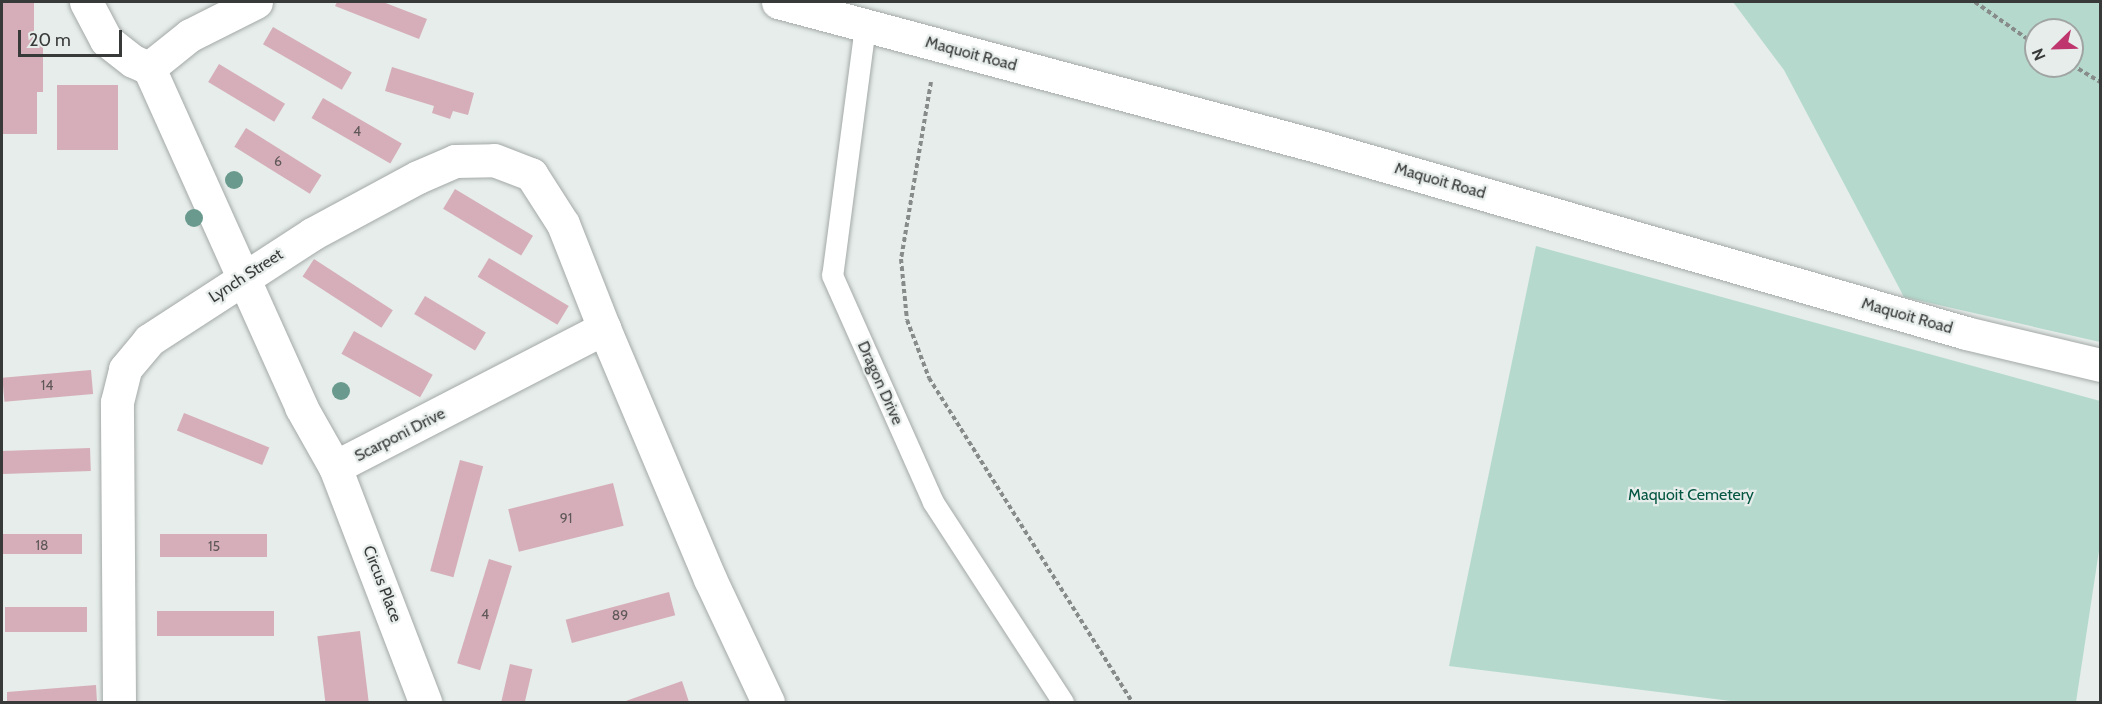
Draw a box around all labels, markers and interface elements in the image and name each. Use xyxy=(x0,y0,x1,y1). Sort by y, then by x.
scale bar xyxy=(21,18,124,56)
north arrow xyxy=(2024,18,2084,78)
text: 20 m xyxy=(29,29,71,51)
street label: Maquoit Road xyxy=(923,33,1019,75)
text: N xyxy=(2028,46,2050,63)
house number: 4 xyxy=(353,123,361,139)
house number: 6 xyxy=(274,153,282,169)
street label: Maquoit Road xyxy=(1392,159,1488,203)
street label: Lynch Street xyxy=(205,245,287,307)
street label: Maquoit Road xyxy=(1859,294,1955,338)
street label: Dragon Drive xyxy=(853,338,907,428)
house number: 14 xyxy=(41,377,53,393)
street label: Scarponi Drive xyxy=(352,404,448,466)
park label: Maquoit Cemetery xyxy=(1628,485,1754,505)
house number: 91 xyxy=(560,510,572,526)
house number: 18 xyxy=(35,537,49,553)
house number: 15 xyxy=(208,538,220,554)
street label: Circus Place xyxy=(359,543,405,625)
house number: 4 xyxy=(481,606,489,622)
house number: 89 xyxy=(612,607,628,623)

